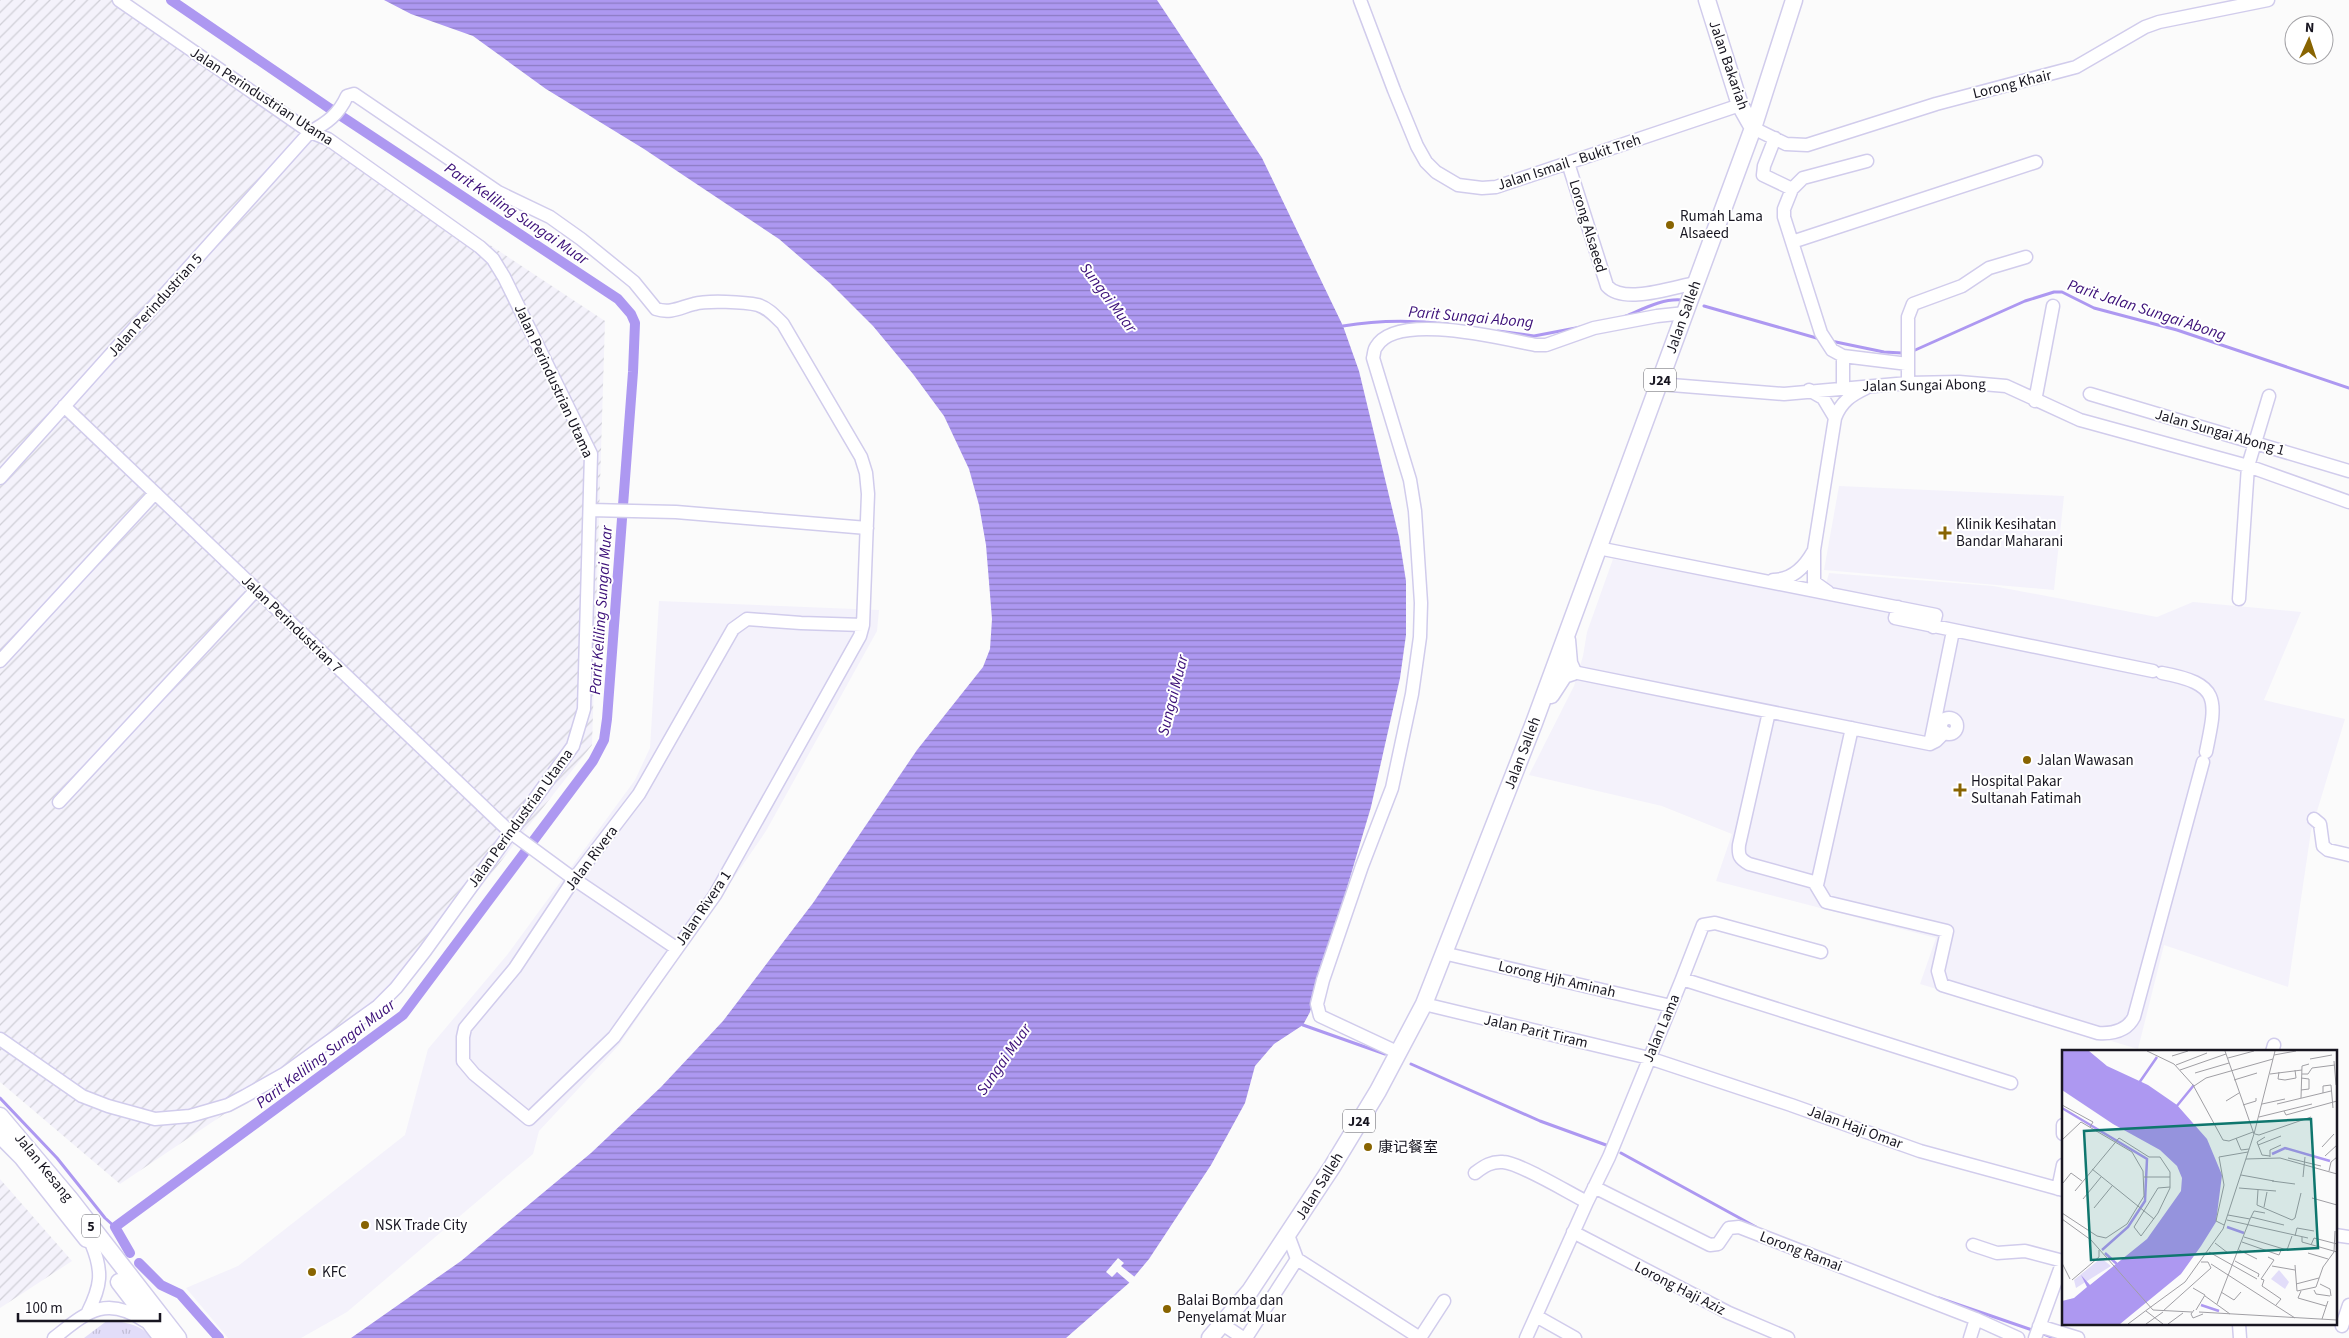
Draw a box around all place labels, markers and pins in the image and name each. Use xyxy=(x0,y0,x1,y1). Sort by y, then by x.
place label: Rumah Lama Alsaeed xyxy=(1680,206,1763,244)
marker: Rumah Lama Alsaeed xyxy=(1664,219,1676,231)
place label: Klinik Kesihatan Bandar Maharani xyxy=(1956,514,2063,552)
marker: Klinik Kesihatan Bandar Maharani xyxy=(1938,526,1952,540)
place label: Jalan Wawasan xyxy=(2037,750,2134,771)
marker: Jalan Wawasan xyxy=(2021,754,2033,766)
place label: Hospital Pakar Sultanah Fatimah xyxy=(1971,771,2081,809)
marker: Hospital Pakar Sultanah Fatimah xyxy=(1953,783,1967,797)
place label: 康记餐室 xyxy=(1378,1137,1438,1158)
marker: 康记餐室 xyxy=(1362,1141,1374,1153)
place label: NSK Trade City xyxy=(375,1215,467,1236)
marker: NSK Trade City xyxy=(359,1219,371,1231)
place label: KFC xyxy=(322,1262,347,1283)
marker: KFC xyxy=(306,1266,318,1278)
place label: Balai Bomba dan Penyelamat Muar xyxy=(1177,1290,1287,1328)
marker: Balai Bomba dan Penyelamat Muar xyxy=(1161,1303,1173,1315)

